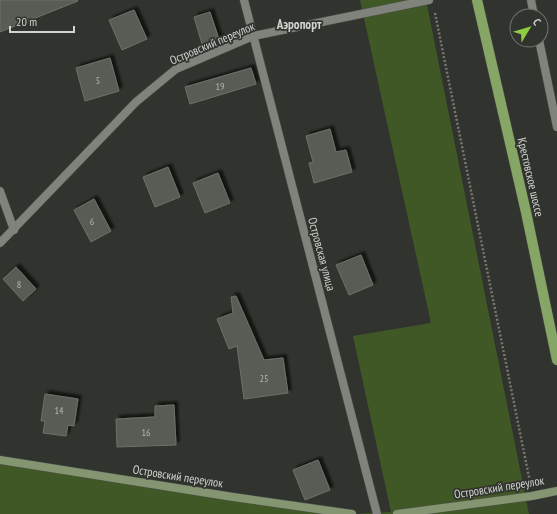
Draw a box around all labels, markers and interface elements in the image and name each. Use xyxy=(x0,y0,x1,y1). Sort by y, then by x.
scale bar xyxy=(10,8,74,34)
north arrow xyxy=(509,8,549,48)
text: 20 m xyxy=(16,14,37,29)
district label: Аэропорт xyxy=(276,16,322,33)
text: С xyxy=(530,16,544,28)
street label: Островский переулок xyxy=(167,18,257,68)
house number: 5 xyxy=(96,74,100,87)
house number: 19 xyxy=(216,80,225,93)
street label: Крестовское шоссе xyxy=(515,136,547,218)
house number: 6 xyxy=(90,215,95,228)
street label: Островская улица xyxy=(305,216,339,292)
house number: 8 xyxy=(17,278,21,291)
house number: 25 xyxy=(260,372,269,385)
house number: 14 xyxy=(55,404,64,417)
house number: 16 xyxy=(142,426,151,439)
street label: Островский переулок xyxy=(132,461,224,491)
street label: Островский переулок xyxy=(453,472,545,502)

